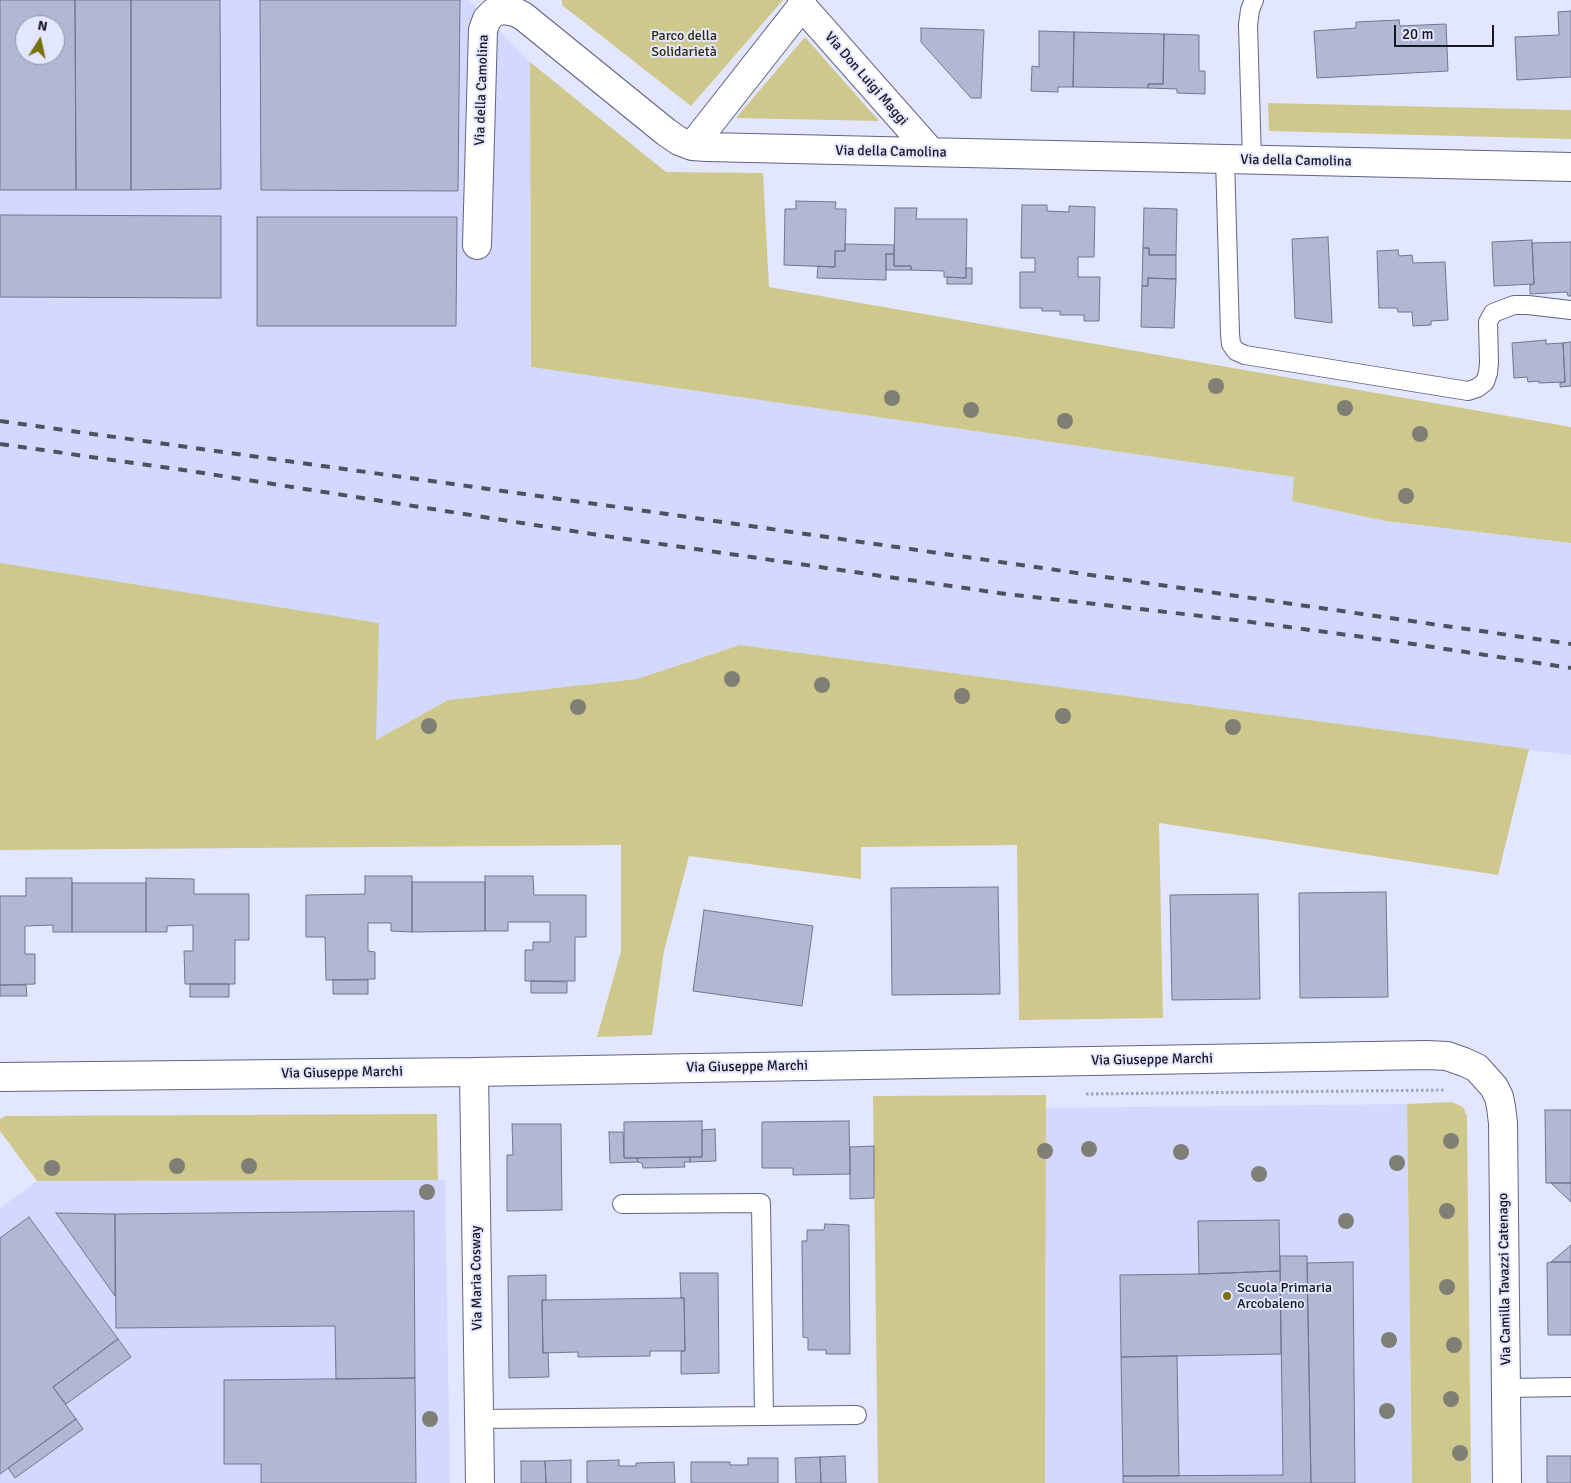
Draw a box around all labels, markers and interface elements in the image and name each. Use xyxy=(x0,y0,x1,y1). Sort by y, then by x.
north arrow xyxy=(15,15,65,65)
scale bar xyxy=(1396,15,1496,47)
text: N xyxy=(36,17,49,35)
text: 20 m xyxy=(1402,25,1433,43)
park label: Parco della Solidarietà xyxy=(651,28,717,60)
street label: Via Don Luigi Maggi xyxy=(821,29,911,129)
street label: Via della Camolina xyxy=(472,34,492,146)
street label: Via della Camolina xyxy=(835,143,947,161)
street label: Via della Camolina xyxy=(1240,152,1352,170)
street label: Via Giuseppe Marchi xyxy=(1091,1051,1213,1069)
street label: Via Giuseppe Marchi xyxy=(686,1058,808,1076)
street label: Via Giuseppe Marchi xyxy=(281,1064,403,1082)
street label: Via Camilla Tavazzi Catenago xyxy=(1495,1193,1515,1365)
street label: Via Maria Cosway xyxy=(468,1225,486,1331)
place label: Scuola Primaria Arcobaleno xyxy=(1237,1280,1332,1312)
marker: Scuola Primaria Arcobaleno xyxy=(1221,1290,1233,1302)

